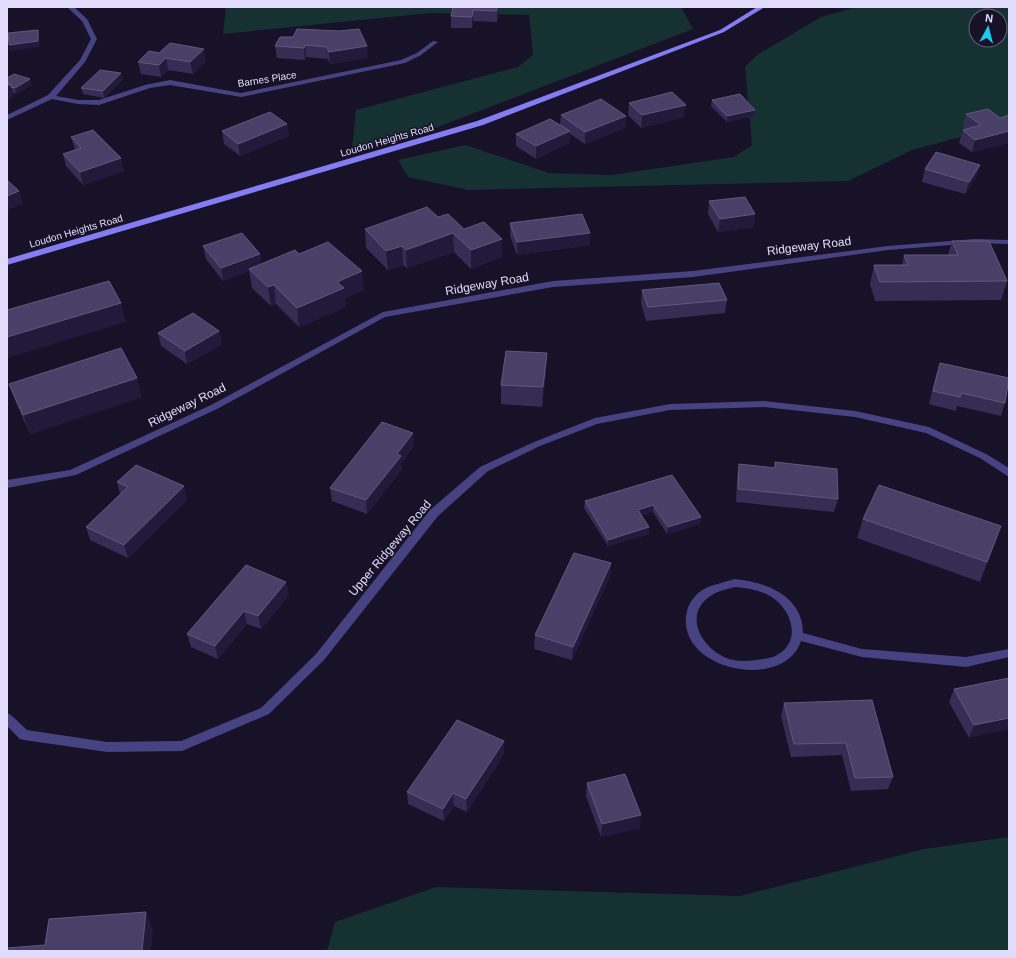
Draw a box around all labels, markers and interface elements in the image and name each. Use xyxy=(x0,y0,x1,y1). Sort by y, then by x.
north arrow xyxy=(968,8,1008,48)
text: N xyxy=(985,12,994,25)
street label: Barnes Place xyxy=(237,69,298,89)
street label: Loudon Heights Road xyxy=(339,121,435,159)
street label: Loudon Heights Road xyxy=(28,212,124,250)
street label: Ridgeway Road xyxy=(766,234,852,258)
street label: Ridgeway Road xyxy=(444,270,530,298)
street label: Ridgeway Road xyxy=(146,380,228,430)
street label: Upper Ridgeway Road xyxy=(346,497,434,599)

